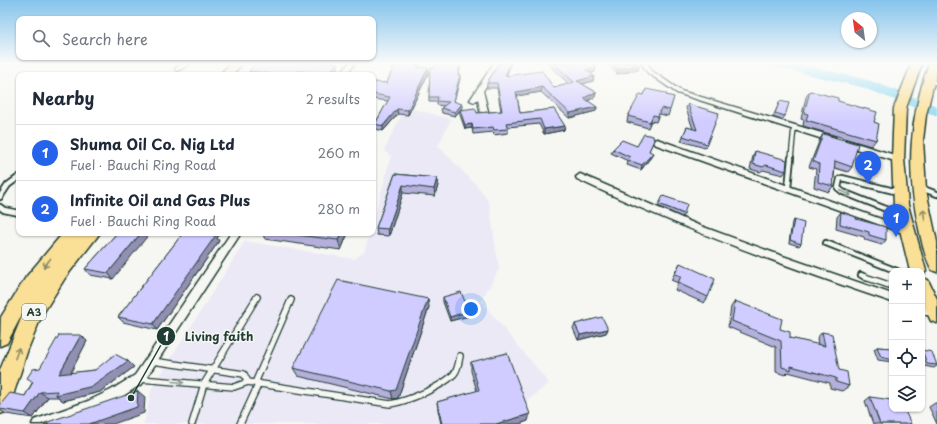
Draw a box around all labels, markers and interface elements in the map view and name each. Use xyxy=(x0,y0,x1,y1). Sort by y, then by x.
north arrow xyxy=(841,12,877,48)
search box xyxy=(16,16,376,60)
icon: search xyxy=(30,27,52,49)
text: Search here xyxy=(62,27,148,50)
text: Nearby xyxy=(32,85,94,111)
text: 2 results xyxy=(306,89,360,108)
text: Shuma Oil Co. Nig Ltd xyxy=(70,132,235,155)
text: 1 xyxy=(42,143,48,162)
text: 260 m xyxy=(318,143,360,162)
pin: 2 xyxy=(855,151,881,184)
text: Fuel · Bauchi Ring Road xyxy=(70,155,216,174)
text: Infinite Oil and Gas Plus xyxy=(70,188,250,211)
one-way arrow xyxy=(839,190,851,197)
text: 2 xyxy=(40,199,50,218)
text: 280 m xyxy=(318,199,360,218)
pin: 1 xyxy=(883,204,909,237)
one-way arrow xyxy=(919,209,927,222)
text: Fuel · Bauchi Ring Road xyxy=(70,211,216,230)
one-way arrow xyxy=(43,257,52,268)
map controls xyxy=(889,268,925,412)
button: + xyxy=(889,268,925,304)
your location xyxy=(461,299,481,319)
road number: A3 xyxy=(22,304,46,320)
button: − xyxy=(889,304,925,340)
callout: Living faith xyxy=(156,324,261,348)
text: 1 xyxy=(163,327,169,345)
text: Living faith xyxy=(185,327,253,345)
button: locate xyxy=(889,340,925,376)
one-way arrow xyxy=(13,348,21,360)
button: layers xyxy=(889,376,925,412)
one-way arrow xyxy=(171,378,184,386)

